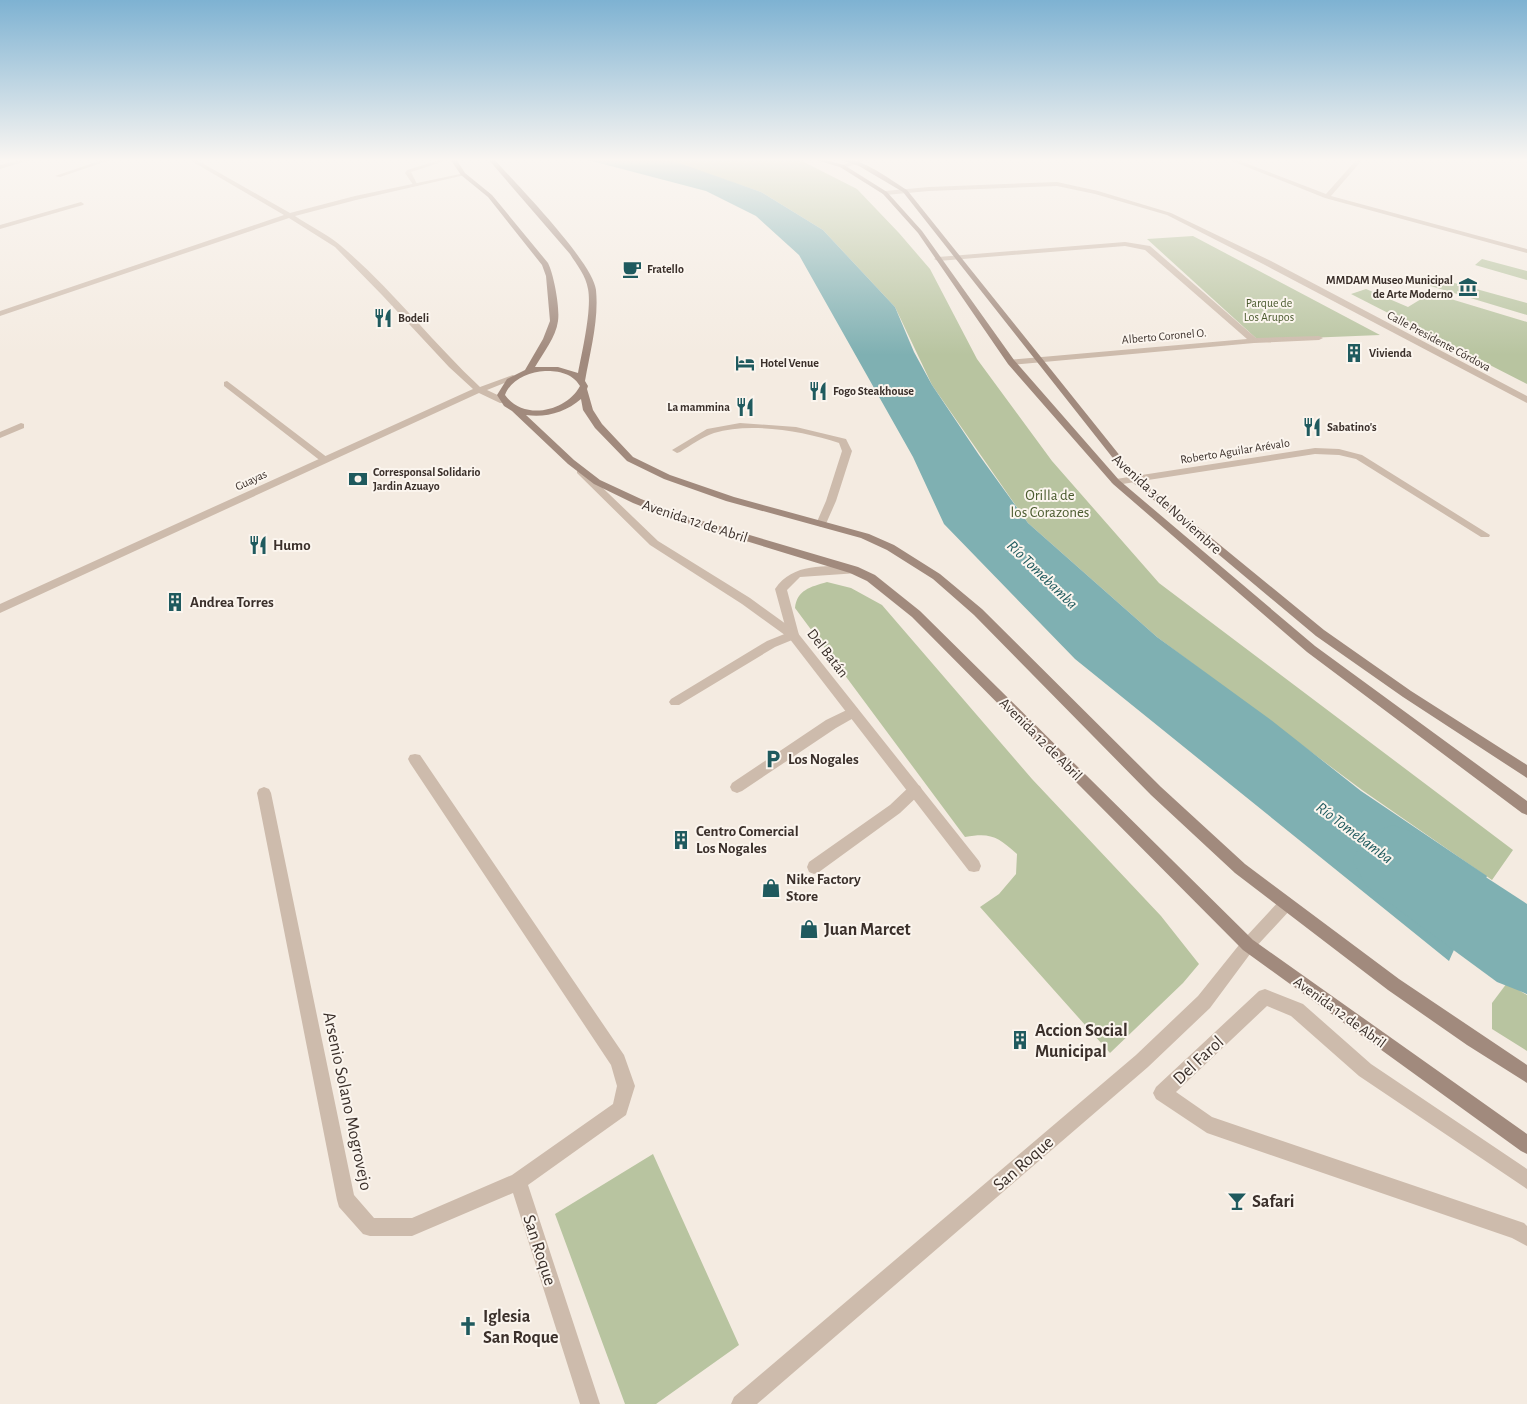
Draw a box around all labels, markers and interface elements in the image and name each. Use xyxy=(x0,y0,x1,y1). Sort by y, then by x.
cafe icon: Fratello xyxy=(621,258,643,280)
place label: Fratello xyxy=(647,263,684,275)
place label: MMDAM Museo Municipal de Arte Moderno xyxy=(1326,274,1453,300)
museum icon: MMDAM Museo Municipal de Arte Moderno xyxy=(1457,276,1479,298)
park label: Parque de Los Arupos xyxy=(1244,297,1294,323)
restaurant icon: Bodeli xyxy=(372,307,394,329)
street label: Calle Presidente Córdova xyxy=(1385,309,1493,374)
place label: Bodeli xyxy=(398,312,429,324)
street label: Alberto Coronel O. xyxy=(1121,326,1207,346)
building icon: Vivienda xyxy=(1343,342,1365,364)
place label: Vivienda xyxy=(1369,347,1412,359)
hotel icon: Hotel Venue xyxy=(734,352,756,374)
place label: Hotel Venue xyxy=(760,357,819,369)
restaurant icon: Fogo Steakhouse xyxy=(807,380,829,402)
place label: Fogo Steakhouse xyxy=(833,385,914,397)
restaurant icon: La mammina xyxy=(734,396,756,418)
place label: La mammina xyxy=(667,401,730,413)
restaurant icon: Sabatino's xyxy=(1301,416,1323,438)
place label: Sabatino's xyxy=(1327,421,1377,433)
street label: Roberto Aguilar Arévalo xyxy=(1179,436,1291,466)
street label: Avenida 3 de Noviembre xyxy=(1109,452,1224,557)
place label: Corresponsal Solidario Jardin Azuayo xyxy=(373,466,481,493)
street label: Guayas xyxy=(233,468,269,493)
bank icon: Corresponsal Solidario Jardin Azuayo xyxy=(347,468,369,490)
park label: Orilla de los Corazones xyxy=(1011,488,1089,520)
street label: Avenida 12 de Abril xyxy=(640,497,749,546)
restaurant icon: Humo xyxy=(247,534,269,556)
water label: Río Tomebamba xyxy=(1004,537,1081,612)
place label: Humo xyxy=(273,538,311,553)
building icon: Andrea Torres xyxy=(164,591,186,613)
place label: Andrea Torres xyxy=(190,595,274,610)
street label: Del Batán xyxy=(804,626,851,680)
street label: Avenida 12 de Abril xyxy=(996,695,1085,784)
parking icon: Los Nogales xyxy=(762,748,784,770)
place label: Los Nogales xyxy=(788,752,859,767)
water label: Río Tomebamba xyxy=(1313,799,1396,867)
place label: Centro Comercial Los Nogales xyxy=(696,824,799,856)
building icon: Centro Comercial Los Nogales xyxy=(670,829,692,851)
place label: Nike Factory Store xyxy=(786,872,861,904)
shop icon: Nike Factory Store xyxy=(760,877,782,899)
shop icon: Juan Marcet xyxy=(798,918,820,940)
place label: Juan Marcet xyxy=(824,921,911,939)
street label: Avenida 12 de Abril xyxy=(1291,974,1389,1051)
street label: Arsenio Solano Mogrovejo xyxy=(319,1010,375,1192)
place label: Accion Social Municipal xyxy=(1035,1022,1128,1061)
building icon: Accion Social Municipal xyxy=(1009,1029,1031,1051)
street label: Del Farol xyxy=(1170,1033,1227,1088)
street label: San Roque xyxy=(990,1133,1057,1195)
bar icon: Safari xyxy=(1226,1190,1248,1212)
place label: Safari xyxy=(1252,1193,1294,1211)
street label: San Roque xyxy=(519,1213,559,1288)
place label: Iglesia San Roque xyxy=(483,1308,559,1347)
church icon: Iglesia San Roque xyxy=(457,1315,479,1337)

